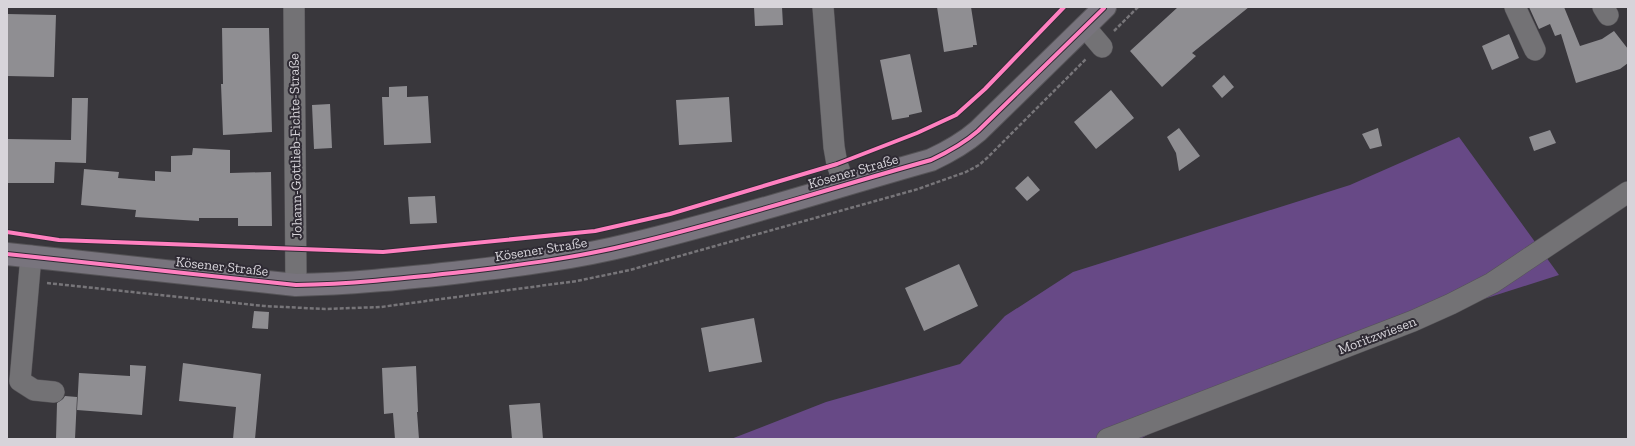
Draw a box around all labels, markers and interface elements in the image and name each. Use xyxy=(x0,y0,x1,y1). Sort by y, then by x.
street label: Johann-Gottlieb-Fichte-Straße xyxy=(285,53,306,239)
street label: Kösener Straße xyxy=(806,150,901,192)
street label: Kösener Straße xyxy=(494,234,589,265)
street label: Kösener Straße xyxy=(175,253,270,280)
street label: Moritzwiesen xyxy=(1336,313,1419,358)

